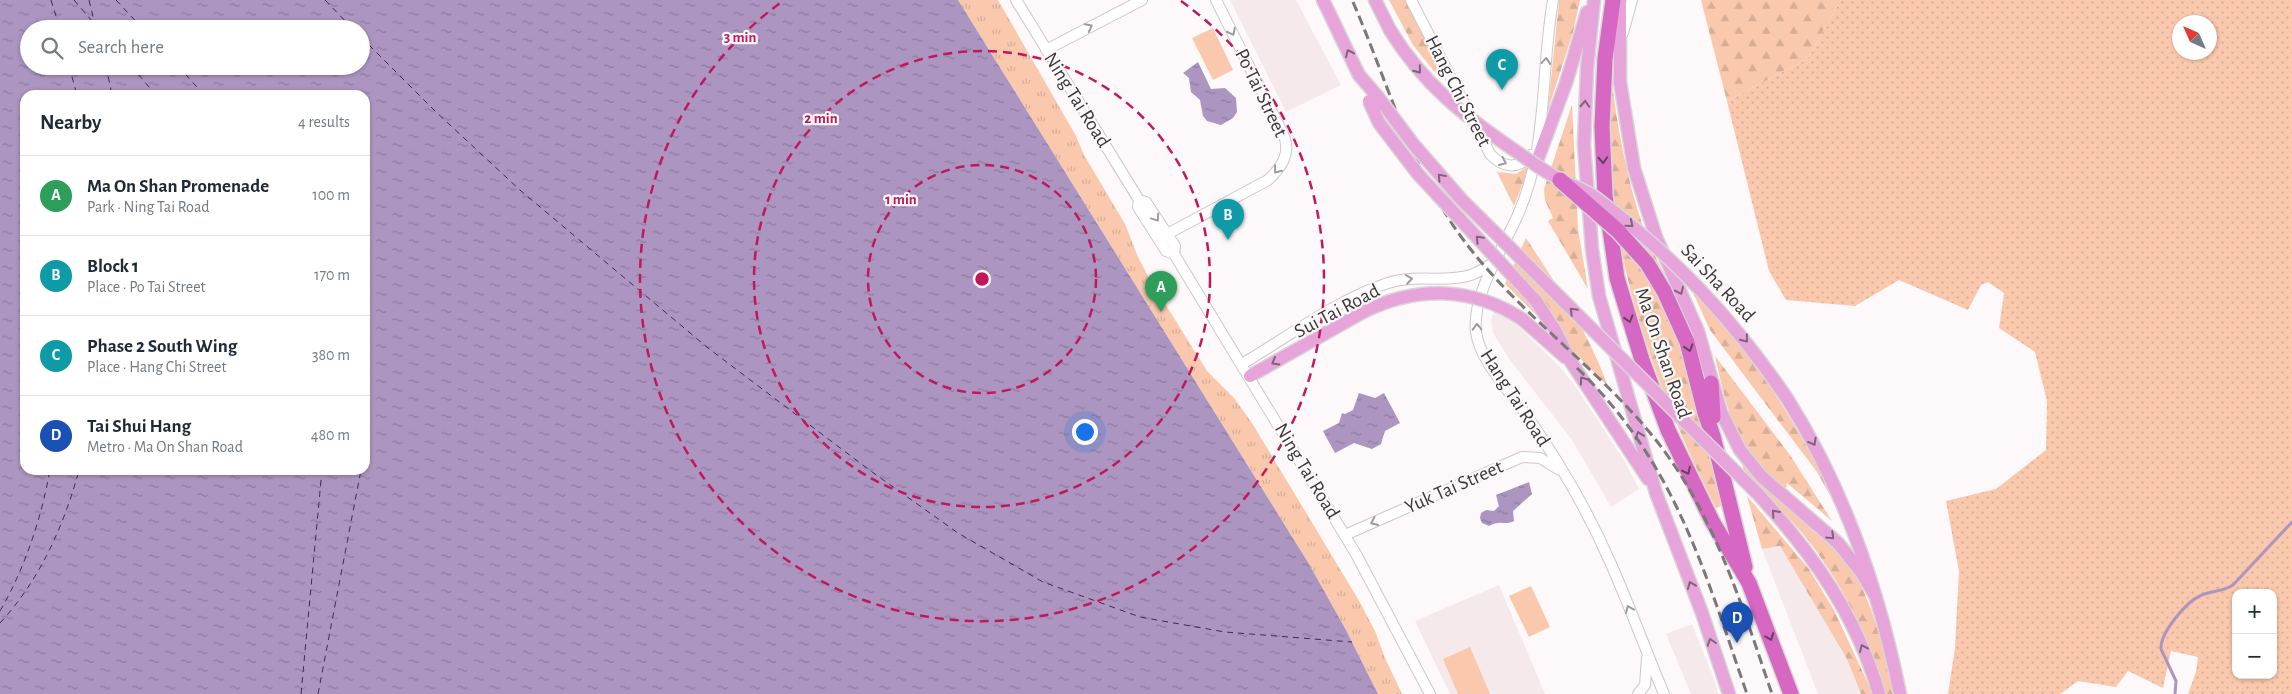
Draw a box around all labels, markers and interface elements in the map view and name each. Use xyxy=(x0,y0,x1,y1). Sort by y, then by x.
north arrow xyxy=(2172,15,2217,60)
search box xyxy=(20,20,370,75)
one-way arrow xyxy=(1084,23,1093,33)
one-way arrow xyxy=(1226,27,1236,36)
text: 3 min xyxy=(724,30,756,45)
street label: Hang Chi Street xyxy=(1421,32,1495,150)
icon: search xyxy=(38,34,66,62)
text: Search here xyxy=(78,38,164,57)
street label: Po Tai Street xyxy=(1231,46,1291,141)
street label: Ning Tai Road xyxy=(1040,49,1114,151)
one-way arrow xyxy=(1345,49,1355,58)
pin: C xyxy=(1486,49,1518,90)
one-way arrow xyxy=(1540,57,1551,65)
one-way arrow xyxy=(1412,64,1420,73)
one-way arrow xyxy=(1580,100,1591,108)
text: 2 min xyxy=(804,111,838,126)
text: Nearby xyxy=(40,112,101,133)
text: 4 results xyxy=(298,114,350,130)
one-way arrow xyxy=(1497,156,1506,166)
one-way arrow xyxy=(1598,156,1609,164)
one-way arrow xyxy=(1274,164,1282,173)
one-way arrow xyxy=(1438,174,1447,183)
text: Ma On Shan Promenade xyxy=(87,177,269,196)
text: A xyxy=(51,187,61,203)
text: 100 m xyxy=(312,187,350,203)
text: 1 min xyxy=(885,192,917,207)
text: Park · Ning Tai Road xyxy=(87,199,210,215)
pin: B xyxy=(1212,199,1244,240)
one-way arrow xyxy=(1150,212,1159,222)
one-way arrow xyxy=(1624,219,1633,227)
one-way arrow xyxy=(1476,236,1485,245)
street label: Sai Sha Road xyxy=(1677,240,1759,326)
text: Block 1 xyxy=(87,257,139,276)
text: B xyxy=(51,267,61,283)
text: 170 m xyxy=(314,267,350,283)
centre of rings xyxy=(973,270,991,288)
pin: A xyxy=(1145,271,1177,312)
one-way arrow xyxy=(1405,274,1414,284)
text: Place · Po Tai Street xyxy=(87,279,206,295)
street label: Sui Tai Road xyxy=(1291,280,1383,342)
street label: Ma On Shan Road xyxy=(1631,285,1695,421)
one-way arrow xyxy=(1674,285,1684,294)
one-way arrow xyxy=(1570,308,1579,317)
one-way arrow xyxy=(1623,315,1633,323)
one-way arrow xyxy=(1471,322,1482,330)
one-way arrow xyxy=(1739,333,1747,342)
text: Phase 2 South Wing xyxy=(87,337,237,356)
one-way arrow xyxy=(1683,343,1693,351)
street label: Hang Tai Road xyxy=(1476,346,1554,450)
text: C xyxy=(52,347,60,363)
text: 380 m xyxy=(312,347,350,363)
one-way arrow xyxy=(1271,355,1280,365)
text: Place · Hang Chi Street xyxy=(87,359,227,375)
one-way arrow xyxy=(1580,376,1589,386)
text: Tai Shui Hang xyxy=(87,417,191,436)
your location xyxy=(1072,419,1098,445)
street label: Ning Tai Road xyxy=(1271,420,1343,522)
text: D xyxy=(51,427,61,443)
text: 480 m xyxy=(311,427,350,443)
one-way arrow xyxy=(1634,431,1644,439)
one-way arrow xyxy=(1807,437,1817,446)
text: Metro · Ma On Shan Road xyxy=(87,439,243,455)
street label: Yuk Tai Street xyxy=(1402,456,1507,517)
one-way arrow xyxy=(1681,466,1691,475)
one-way arrow xyxy=(1772,509,1781,518)
one-way arrow xyxy=(1370,515,1379,526)
one-way arrow xyxy=(1825,530,1834,539)
one-way arrow xyxy=(1686,581,1697,590)
map controls xyxy=(2232,589,2277,679)
button: + xyxy=(2232,589,2277,634)
pin: D xyxy=(1721,602,1753,643)
one-way arrow xyxy=(1625,605,1636,614)
one-way arrow xyxy=(1764,632,1774,641)
button: − xyxy=(2232,634,2277,679)
one-way arrow xyxy=(1707,638,1717,646)
one-way arrow xyxy=(1858,644,1869,653)

